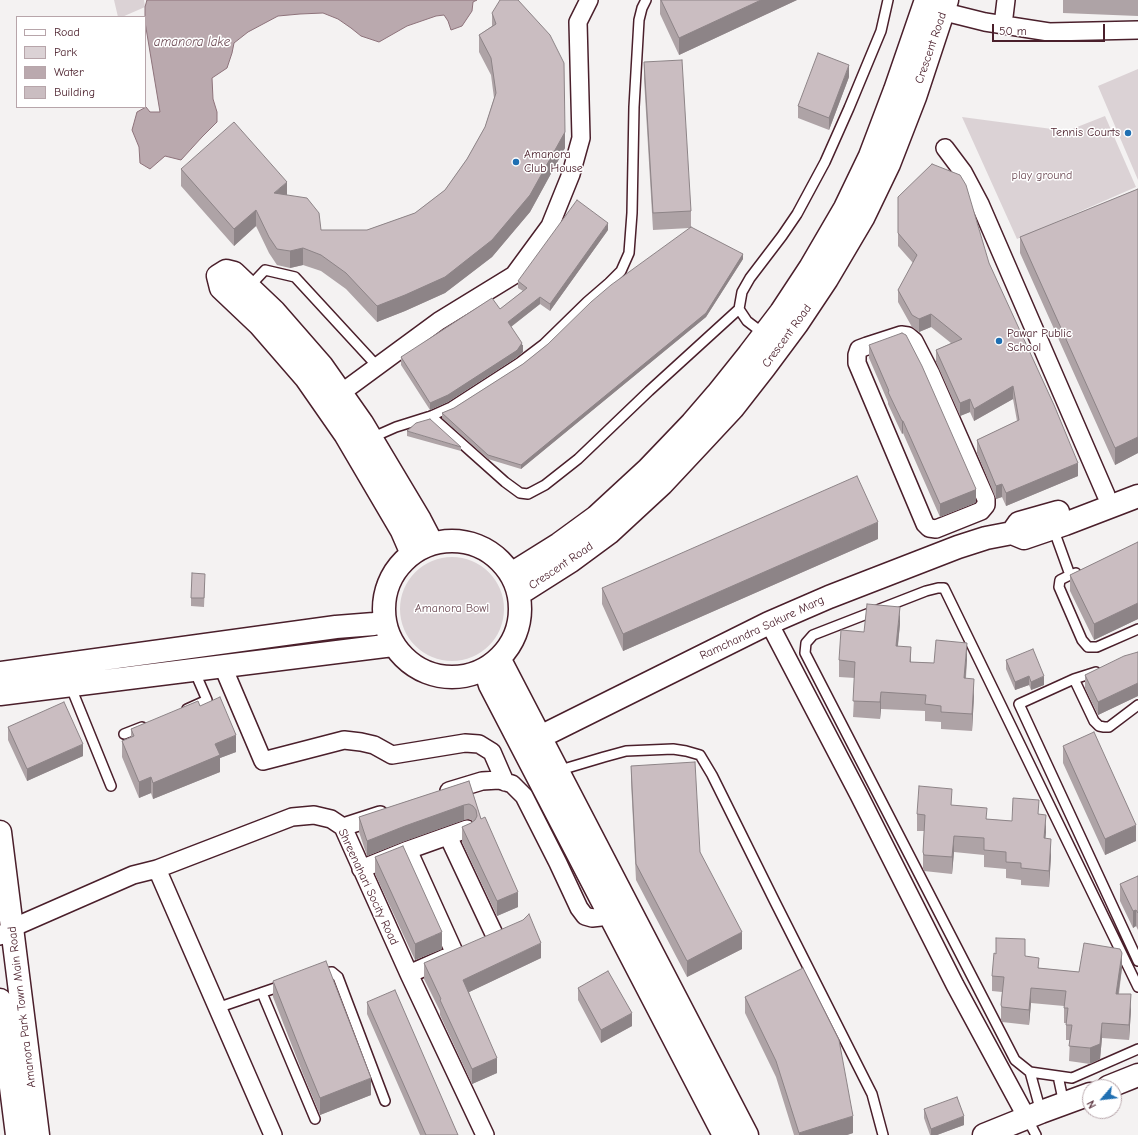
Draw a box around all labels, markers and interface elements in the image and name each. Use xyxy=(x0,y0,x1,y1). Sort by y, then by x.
street label: Crescent Road xyxy=(912,10,950,86)
legend xyxy=(16,16,146,108)
scale bar xyxy=(994,16,1107,42)
text: 50 m xyxy=(999,24,1027,38)
text: Road xyxy=(54,25,80,39)
water label: amanora lake xyxy=(154,34,230,50)
text: Park xyxy=(54,45,77,59)
text: Water xyxy=(54,65,84,79)
text: Building xyxy=(54,85,95,99)
place label: Tennis Courts xyxy=(1051,126,1120,140)
marker: Tennis Courts xyxy=(1123,128,1133,138)
place label: Amanora Club House xyxy=(524,148,583,176)
marker: Amanora Club House xyxy=(511,157,521,167)
park label: play ground xyxy=(1012,169,1072,183)
street label: Crescent Road xyxy=(759,302,815,370)
place label: Pawar Public School xyxy=(1007,327,1072,355)
marker: Pawar Public School xyxy=(994,336,1004,346)
street label: Crescent Road xyxy=(526,539,596,593)
street label: Ramchandra Sakure Marg xyxy=(698,593,826,663)
park label: Amanora Bowl xyxy=(415,602,489,616)
street label: Shreenahari Socity Road xyxy=(335,827,401,947)
street label: Amanora Park Town Main Road xyxy=(5,925,39,1089)
north arrow xyxy=(1082,1079,1122,1119)
text: N xyxy=(1084,1098,1099,1111)

